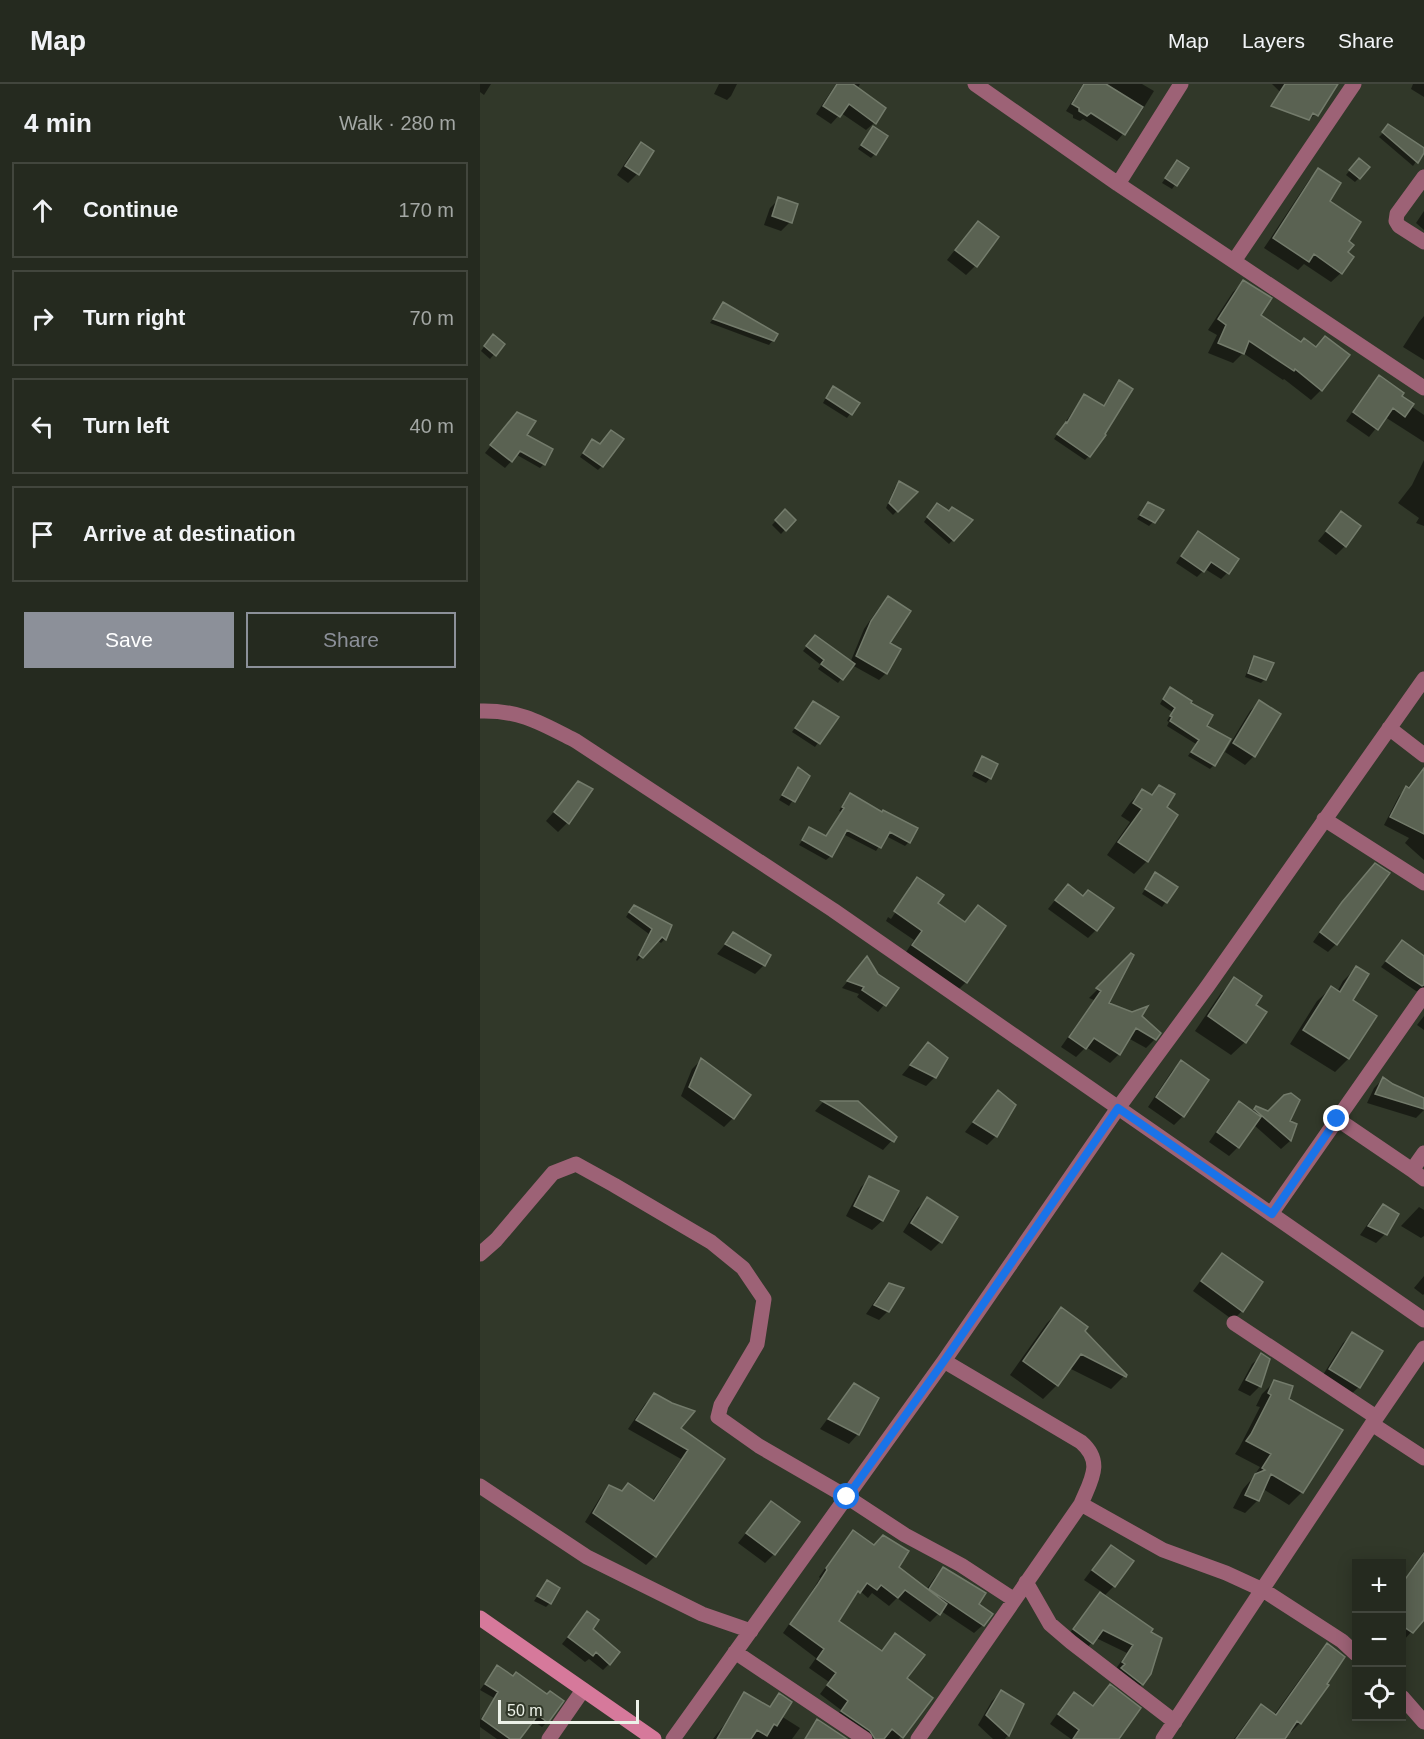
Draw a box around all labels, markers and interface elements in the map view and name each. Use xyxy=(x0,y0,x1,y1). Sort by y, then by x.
text: Map xyxy=(30,25,86,56)
text: Map xyxy=(1168,29,1209,52)
text: Layers xyxy=(1242,29,1305,52)
text: Share xyxy=(1338,29,1394,52)
text: 4 min xyxy=(24,108,92,138)
text: Walk · 280 m xyxy=(339,112,456,134)
icon: ahead xyxy=(26,194,59,227)
text: Continue xyxy=(83,197,178,222)
text: 170 m xyxy=(398,199,454,221)
icon: right xyxy=(26,302,59,335)
text: Turn right xyxy=(83,305,185,330)
text: 70 m xyxy=(410,307,454,329)
icon: left xyxy=(26,410,59,443)
text: Turn left xyxy=(83,413,169,438)
text: 40 m xyxy=(410,415,454,437)
icon: arrive xyxy=(26,518,59,551)
text: Arrive at destination xyxy=(83,521,296,546)
button: Save xyxy=(24,612,234,668)
button: Share xyxy=(246,612,456,668)
route end xyxy=(1323,1105,1349,1131)
route start xyxy=(833,1483,859,1509)
map controls xyxy=(1352,1559,1406,1721)
button: + xyxy=(1352,1559,1406,1613)
button: − xyxy=(1352,1613,1406,1667)
button: locate xyxy=(1352,1667,1406,1721)
scale bar xyxy=(498,1697,639,1724)
text: 50 m xyxy=(507,1702,543,1719)

